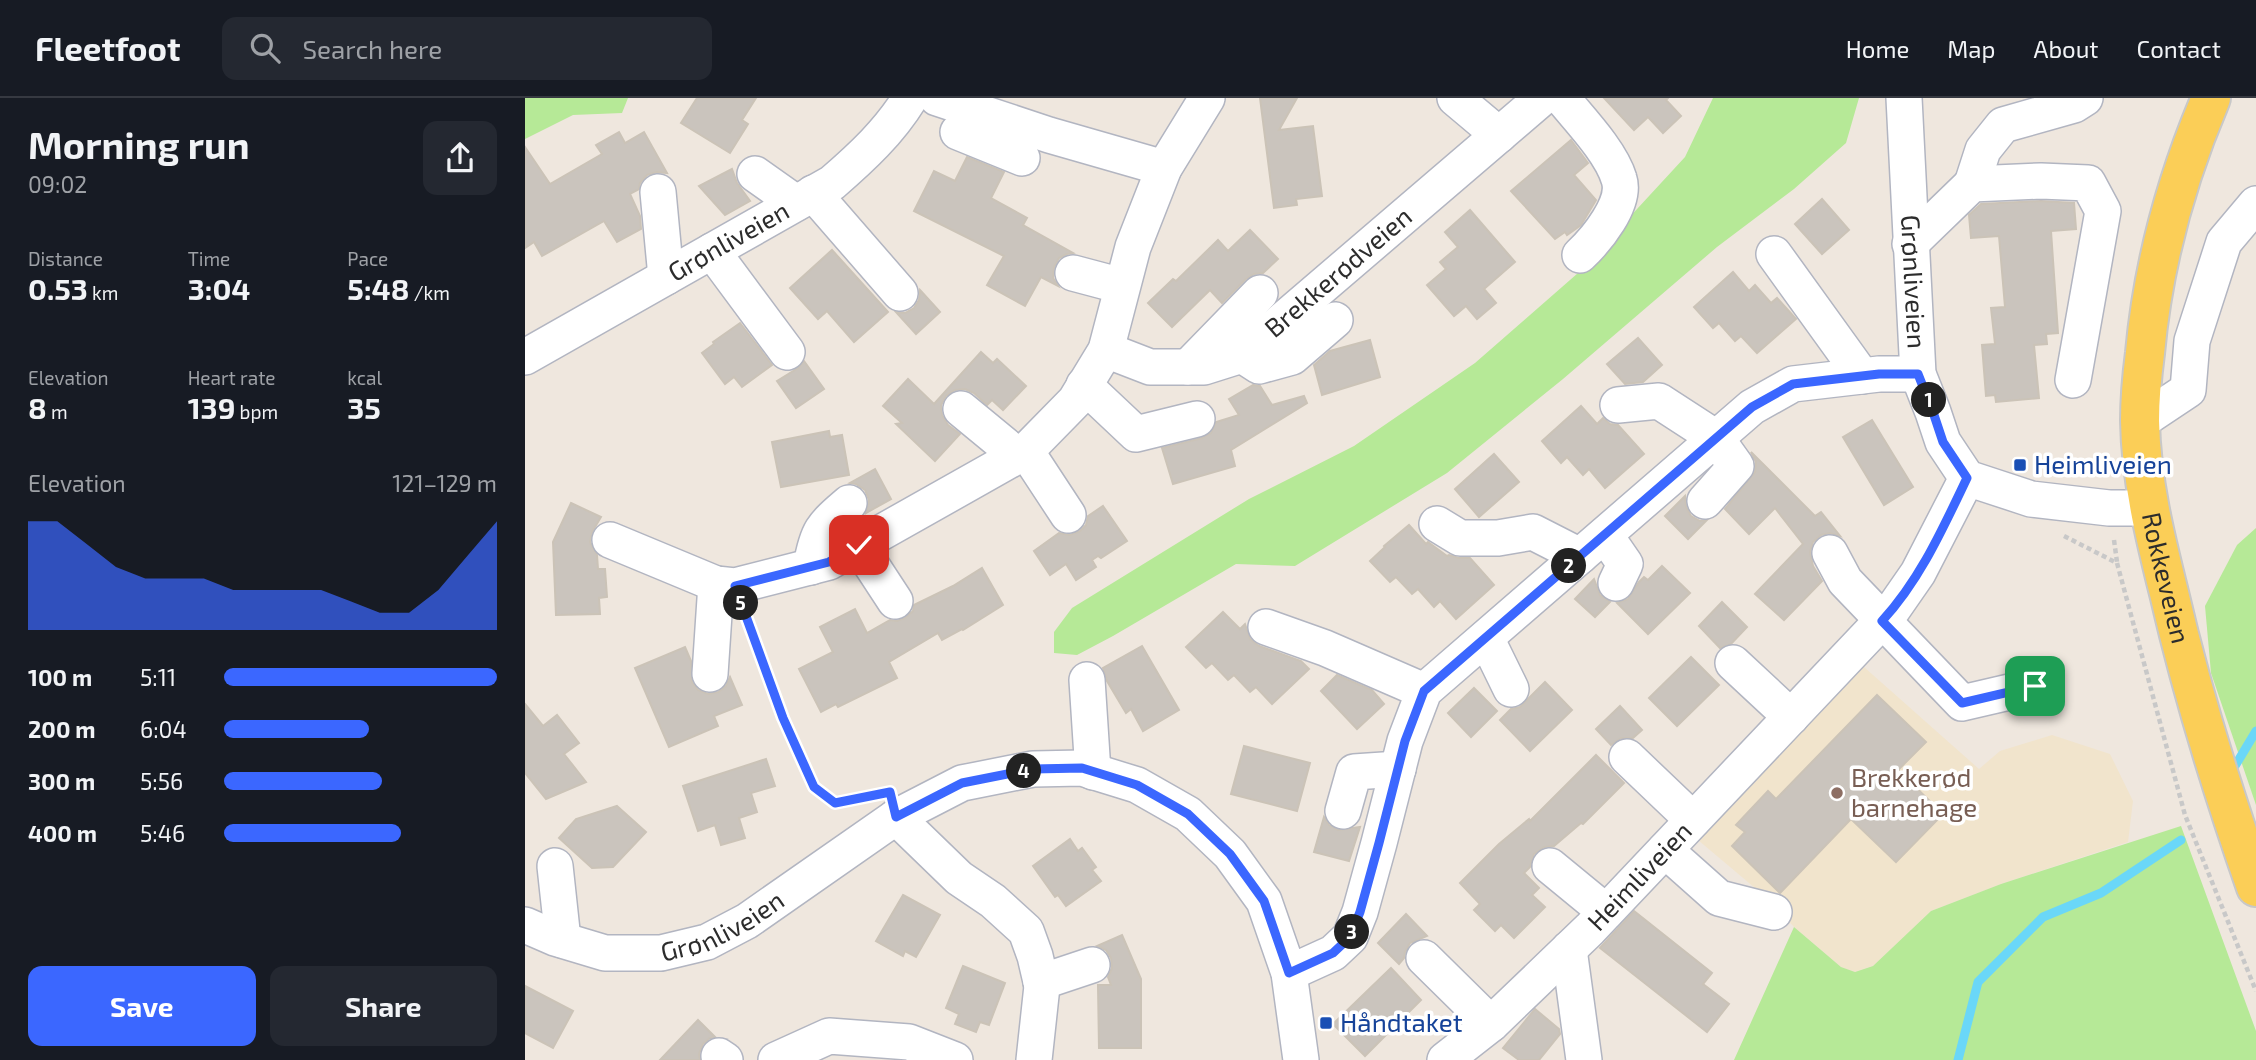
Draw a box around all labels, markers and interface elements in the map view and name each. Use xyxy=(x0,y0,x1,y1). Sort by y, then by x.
search box xyxy=(222,17,712,80)
text: Fleetfoot xyxy=(35,28,180,68)
icon: search xyxy=(246,29,284,67)
text: Search here xyxy=(302,33,442,64)
text: Home xyxy=(1846,34,1909,63)
text: Map xyxy=(1947,34,1995,63)
text: About xyxy=(2033,34,2099,63)
text: Contact xyxy=(2137,34,2221,63)
text: Morning run xyxy=(28,121,249,167)
button: share xyxy=(423,121,497,195)
text: 09:02 xyxy=(28,170,87,198)
street label: Grønliveien xyxy=(662,194,794,287)
street label: Brekkerødveien xyxy=(1258,200,1417,343)
street label: Grønliveien xyxy=(1896,214,1934,349)
text: Distance xyxy=(28,247,103,270)
text: Time xyxy=(188,247,230,270)
text: Pace xyxy=(347,247,388,270)
text: 0.53 xyxy=(28,270,88,306)
text: 3:04 xyxy=(188,270,250,306)
text: 5:48 xyxy=(347,270,409,306)
text: km xyxy=(88,281,118,304)
text: /km xyxy=(409,281,450,304)
text: Elevation xyxy=(28,366,109,389)
text: Heart rate xyxy=(188,366,276,389)
text: kcal xyxy=(347,366,382,389)
pin: 1 xyxy=(1911,382,1947,418)
text: 1 xyxy=(1924,388,1933,411)
text: 8 xyxy=(28,389,47,425)
text: 139 xyxy=(188,389,235,425)
text: 35 xyxy=(347,389,381,425)
text: m xyxy=(47,400,68,423)
text: bpm xyxy=(235,400,278,423)
place label: Heimliveien xyxy=(2034,448,2172,479)
marker: Heimliveien xyxy=(2012,457,2028,473)
text: Elevation xyxy=(28,469,126,497)
text: 121–129 m xyxy=(392,469,497,497)
street label: Rokkeveien xyxy=(2137,509,2198,646)
pin xyxy=(829,515,889,575)
icon: check xyxy=(840,526,878,564)
pin: 2 xyxy=(1551,548,1587,584)
text: 2 xyxy=(1563,554,1574,577)
pin: 5 xyxy=(723,586,759,620)
text: 5 xyxy=(735,591,746,614)
pin xyxy=(2005,656,2065,716)
text: 100 m xyxy=(28,663,92,691)
text: 5:11 xyxy=(140,663,176,691)
icon: arrive xyxy=(2016,667,2054,705)
text: 200 m xyxy=(28,715,96,743)
text: 6:04 xyxy=(140,715,187,743)
pin: 4 xyxy=(1007,754,1041,788)
text: 4 xyxy=(1017,759,1030,782)
place label: Brekkerød barnehage xyxy=(1851,761,1977,822)
text: 300 m xyxy=(28,767,95,795)
text: 5:56 xyxy=(140,767,183,795)
marker: Brekkerød barnehage xyxy=(1829,785,1845,801)
street label: Heimliveien xyxy=(1580,815,1697,936)
text: 400 m xyxy=(28,819,97,847)
text: 5:46 xyxy=(140,819,185,847)
street label: Grønliveien xyxy=(657,883,789,967)
pin: 3 xyxy=(1335,914,1369,950)
text: 3 xyxy=(1346,920,1357,943)
button: Save xyxy=(28,966,256,1046)
button: Share xyxy=(270,966,497,1046)
place label: Håndtaket xyxy=(1340,1006,1463,1037)
marker: Håndtaket xyxy=(1318,1015,1334,1031)

